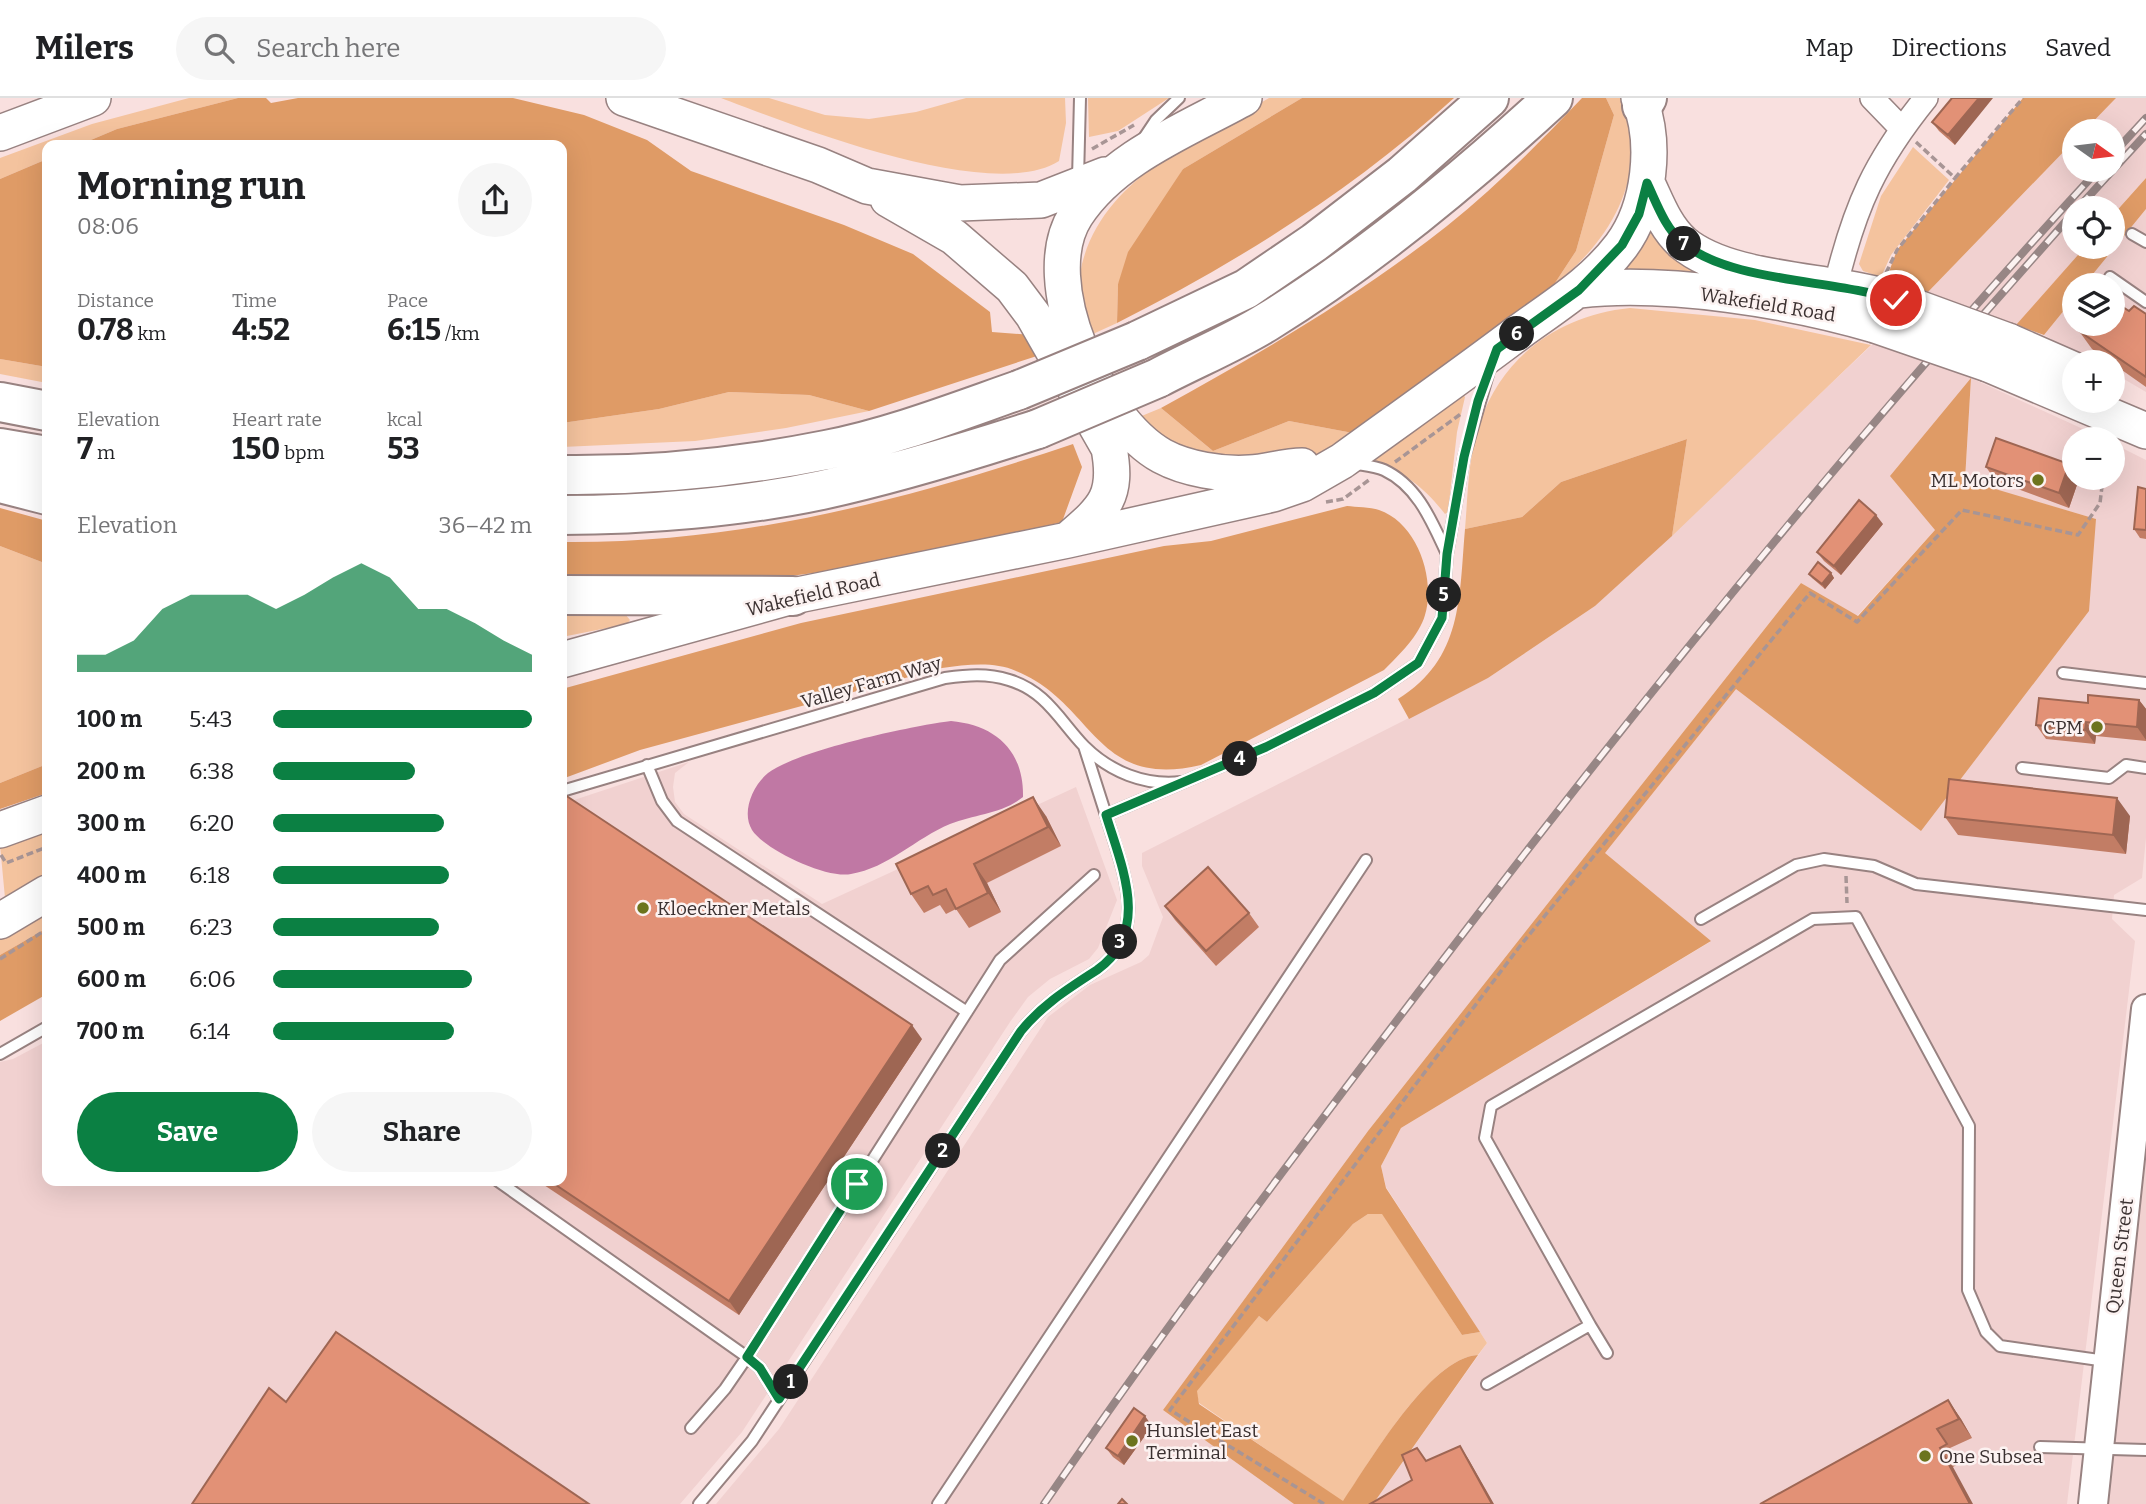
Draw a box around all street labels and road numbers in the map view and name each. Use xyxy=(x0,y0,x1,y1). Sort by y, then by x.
street label: Wakefield Road xyxy=(1699,282,1837,327)
street label: Wakefield Road xyxy=(744,568,882,621)
street label: Valley Farm Way xyxy=(798,651,945,714)
street label: Queen Street xyxy=(2101,1197,2138,1315)

